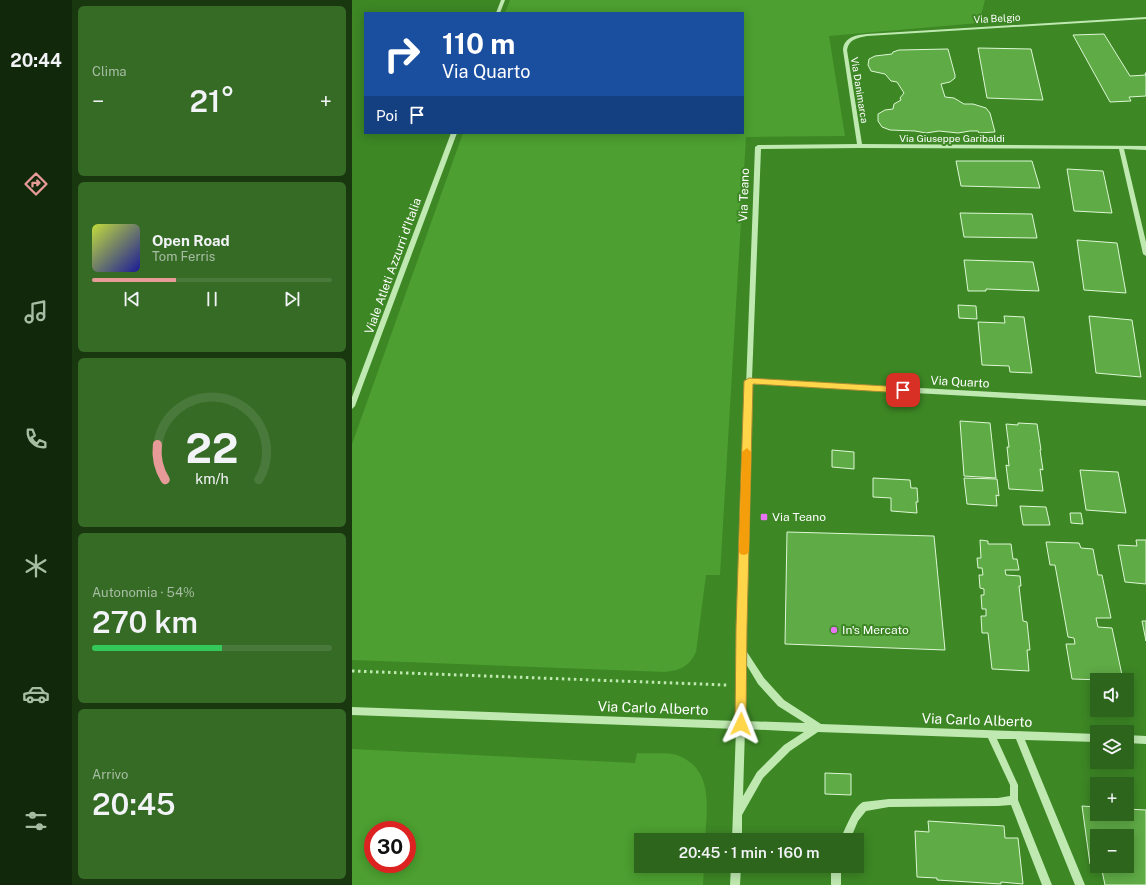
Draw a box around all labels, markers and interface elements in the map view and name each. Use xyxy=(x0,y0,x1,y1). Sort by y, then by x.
street label: Via Belgio xyxy=(973,11,1021,25)
text: 110 m xyxy=(442,27,515,60)
icon: right xyxy=(376,28,428,80)
text: 20:44 xyxy=(10,50,62,71)
street label: Via Danimarca xyxy=(849,56,871,124)
text: Via Quarto xyxy=(442,61,530,82)
text: Clima xyxy=(92,64,127,79)
text: 21° xyxy=(189,83,235,119)
text: − xyxy=(92,88,104,114)
text: + xyxy=(320,88,332,114)
icon: arrive xyxy=(406,104,428,126)
text: Poi xyxy=(376,107,398,124)
street label: Via Giuseppe Garibaldi xyxy=(899,132,1005,144)
street label: Via Teano xyxy=(736,168,752,222)
icon: directions xyxy=(22,170,50,198)
street label: Viale Atleti Azzurri d'Italia xyxy=(362,196,424,336)
text: Open Road xyxy=(152,232,230,249)
text: Tom Ferris xyxy=(152,249,215,264)
icon: previous xyxy=(121,288,143,310)
icon: pause xyxy=(201,288,223,310)
icon: next xyxy=(281,288,303,310)
icon: music xyxy=(22,298,50,326)
pin xyxy=(886,373,920,407)
street label: Via Quarto xyxy=(930,373,990,391)
icon: arrive xyxy=(892,379,914,401)
text: 22 xyxy=(186,423,238,472)
icon: phone xyxy=(22,425,50,453)
text: km/h xyxy=(195,470,229,487)
place label: Via Teano xyxy=(772,510,826,524)
marker: Via Teano xyxy=(759,512,769,522)
icon: climate xyxy=(22,552,50,580)
text: Autonomia · 54% xyxy=(92,585,195,600)
text: 270 km xyxy=(92,604,198,640)
place label: In's Mercato xyxy=(842,623,909,637)
marker: In's Mercato xyxy=(829,625,839,635)
map controls xyxy=(1090,673,1134,873)
button: sound xyxy=(1090,673,1134,717)
icon: car xyxy=(22,680,50,708)
street label: Via Carlo Alberto xyxy=(597,698,709,718)
position arrow xyxy=(720,703,762,745)
street label: Via Carlo Alberto xyxy=(921,710,1033,730)
button: layers xyxy=(1090,725,1134,769)
text: Arrivo xyxy=(92,767,128,782)
button: + xyxy=(1090,777,1134,821)
text: 20:45 xyxy=(92,786,176,822)
icon: filters xyxy=(22,807,50,835)
speed limit sign: 30 xyxy=(364,821,416,873)
button: − xyxy=(1090,829,1134,873)
text: 20:45 · 1 min · 160 m xyxy=(679,844,819,861)

